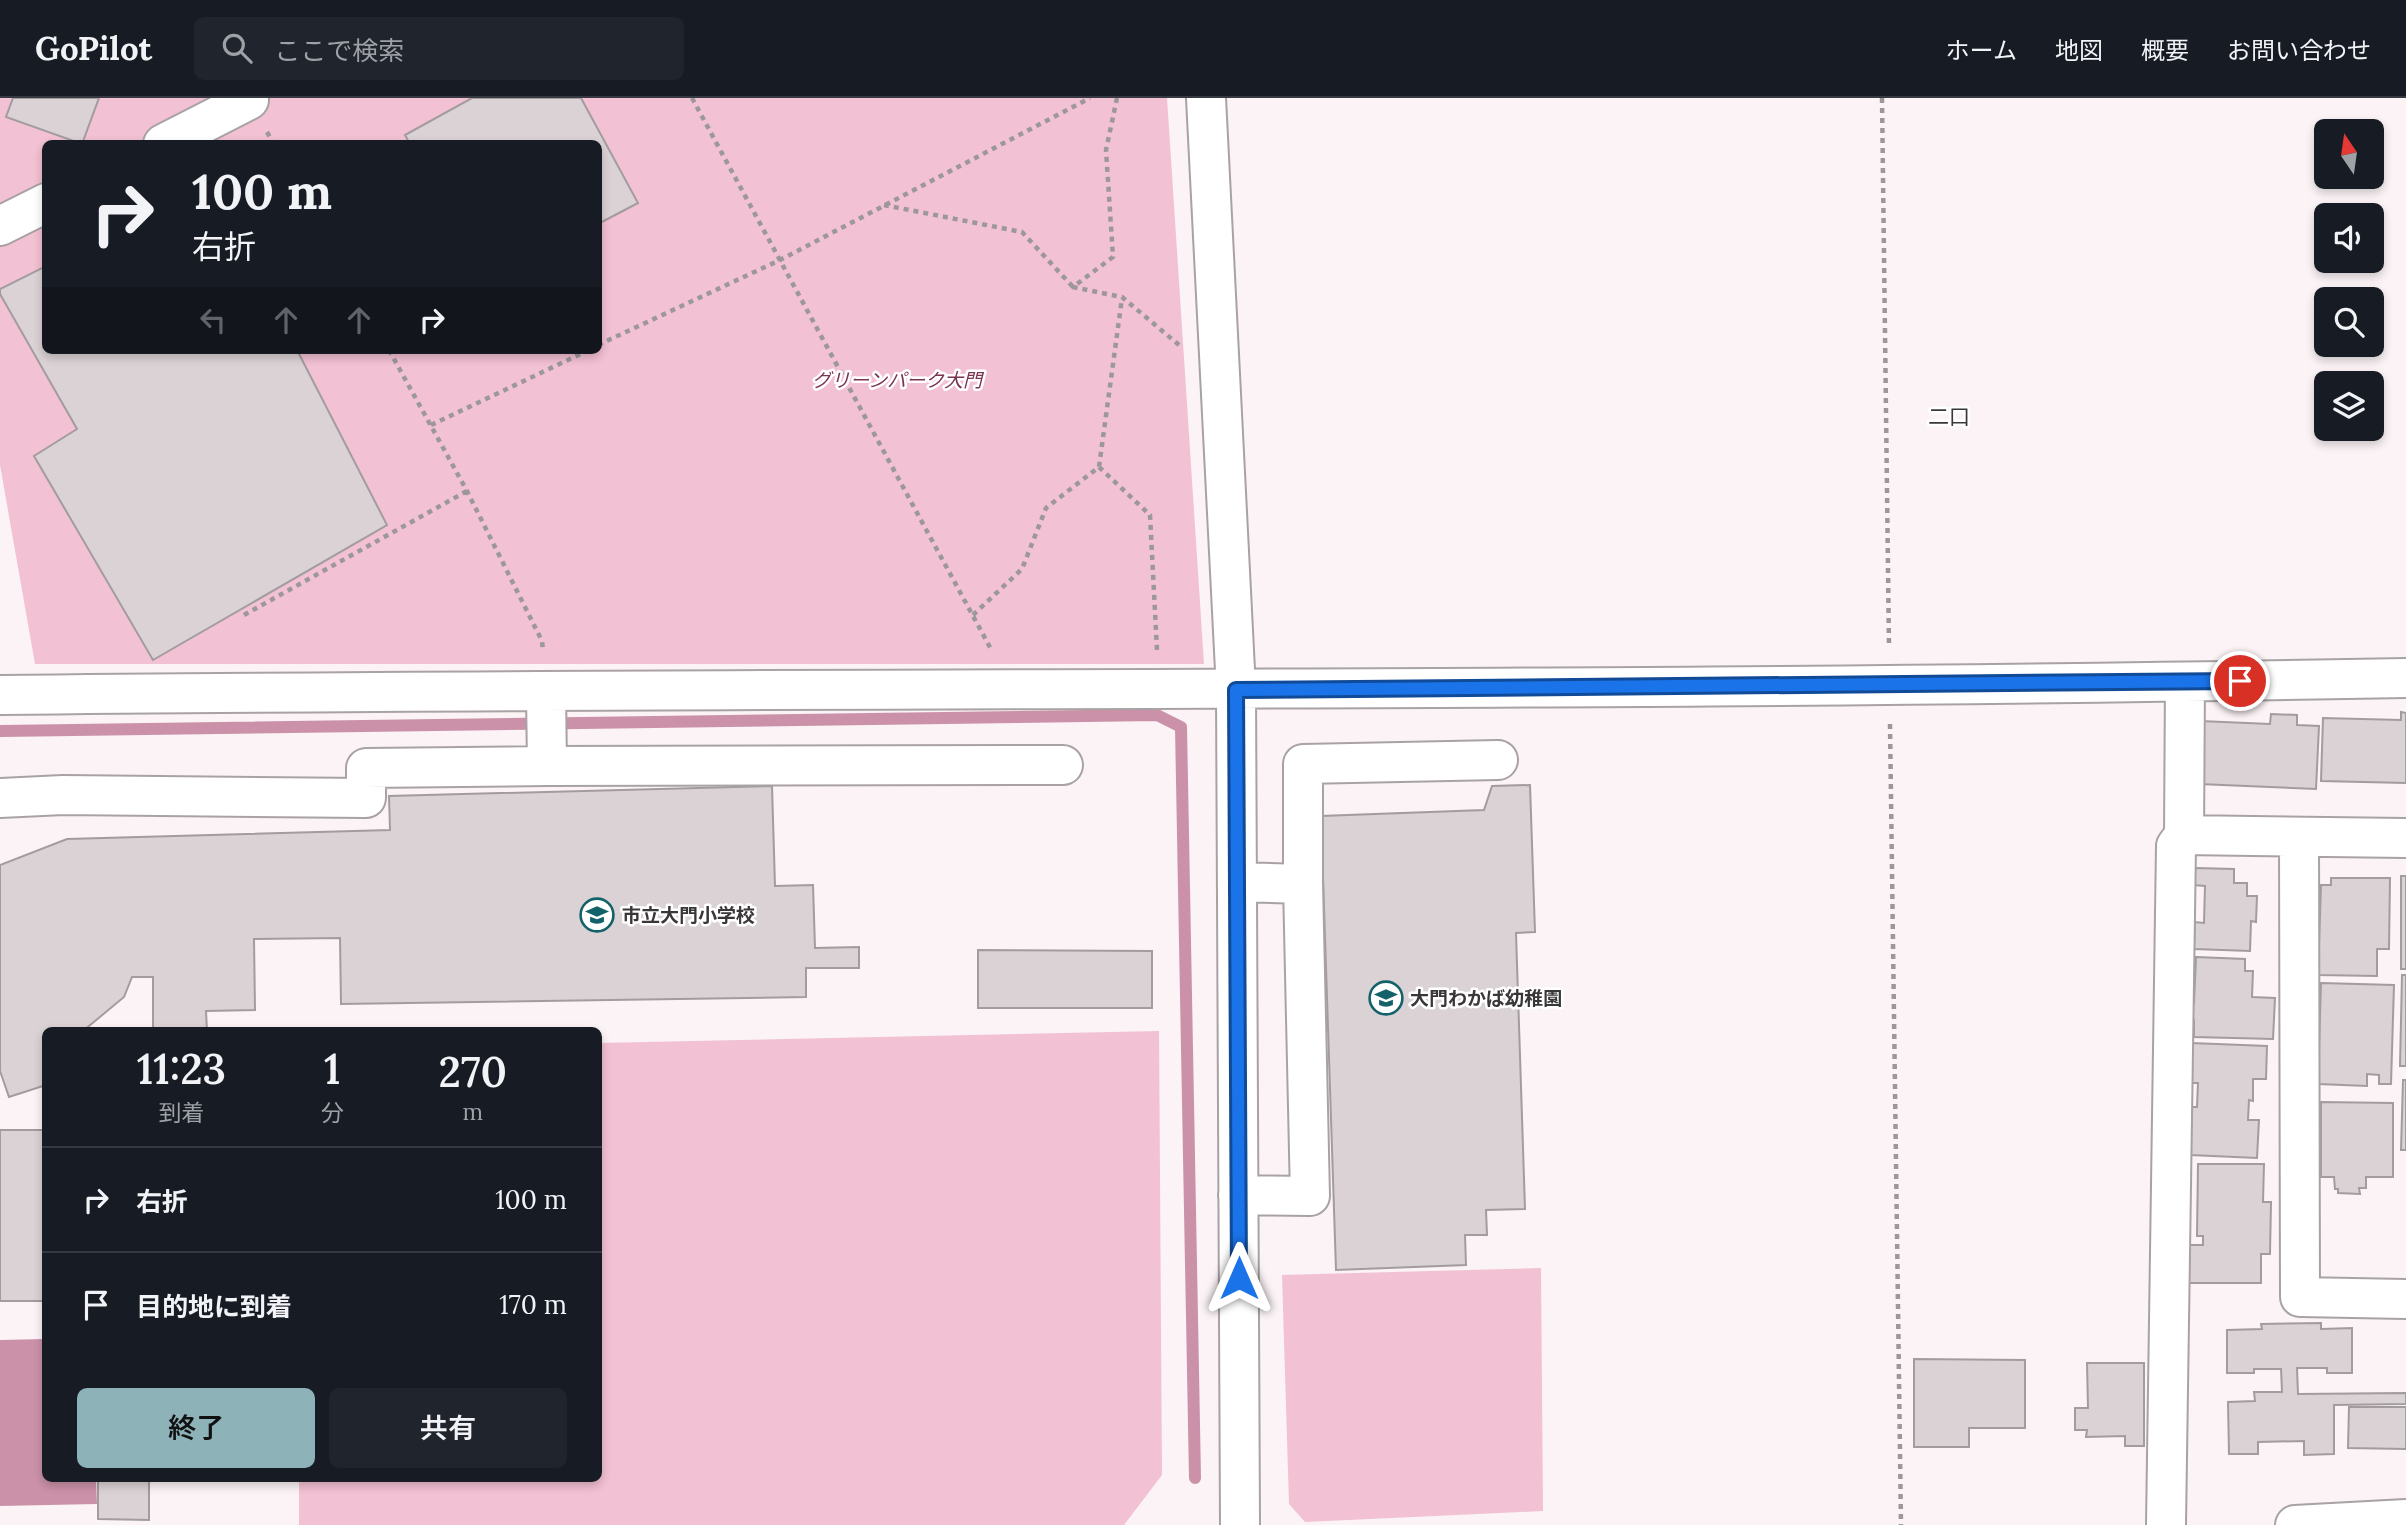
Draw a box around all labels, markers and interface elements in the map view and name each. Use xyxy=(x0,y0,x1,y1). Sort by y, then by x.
search box xyxy=(194,17,684,80)
text: GoPilot xyxy=(35,27,152,69)
icon: search xyxy=(218,29,256,67)
text: ここで検索 xyxy=(274,34,404,67)
text: ホーム xyxy=(1946,35,2017,66)
text: 地図 xyxy=(2055,35,2103,66)
text: 概要 xyxy=(2141,35,2189,66)
text: お問い合わせ xyxy=(2227,35,2371,66)
north arrow xyxy=(2314,119,2384,189)
map controls xyxy=(2314,119,2384,441)
text: 100 m xyxy=(192,160,332,222)
icon: right xyxy=(77,168,168,259)
button: sound xyxy=(2314,203,2384,273)
text: 右折 xyxy=(192,226,256,267)
button: search xyxy=(2314,287,2384,357)
icon: left xyxy=(194,301,232,339)
icon: ahead xyxy=(267,301,305,339)
icon: ahead xyxy=(340,301,378,339)
icon: right xyxy=(413,301,451,339)
park label: グリーンパーク大門 xyxy=(812,368,985,392)
button: layers xyxy=(2314,371,2384,441)
district label: 二口 xyxy=(1928,403,1970,430)
pin xyxy=(2210,651,2270,711)
icon: arrive xyxy=(2221,662,2259,700)
school or university icon: 市立大門小学校 xyxy=(578,896,616,934)
place label: 市立大門小学校 xyxy=(622,903,755,927)
school or university icon: 大門わかば幼稚園 xyxy=(1367,979,1405,1017)
place label: 大門わかば幼稚園 xyxy=(1410,986,1562,1010)
text: 11:23 xyxy=(137,1042,226,1096)
text: 1 xyxy=(324,1042,341,1096)
text: 270 xyxy=(439,1045,507,1099)
text: m xyxy=(463,1097,483,1126)
text: 到着 xyxy=(158,1098,204,1127)
text: 分 xyxy=(321,1098,344,1127)
icon: right xyxy=(77,1181,115,1219)
text: 100 m xyxy=(495,1183,567,1216)
text: 右折 xyxy=(136,1185,188,1218)
position arrow xyxy=(1202,1241,1276,1315)
icon: arrive xyxy=(77,1286,115,1324)
text: 170 m xyxy=(499,1288,567,1321)
text: 目的地に到着 xyxy=(136,1290,292,1323)
button: 終了 xyxy=(77,1388,315,1468)
button: 共有 xyxy=(329,1388,567,1468)

